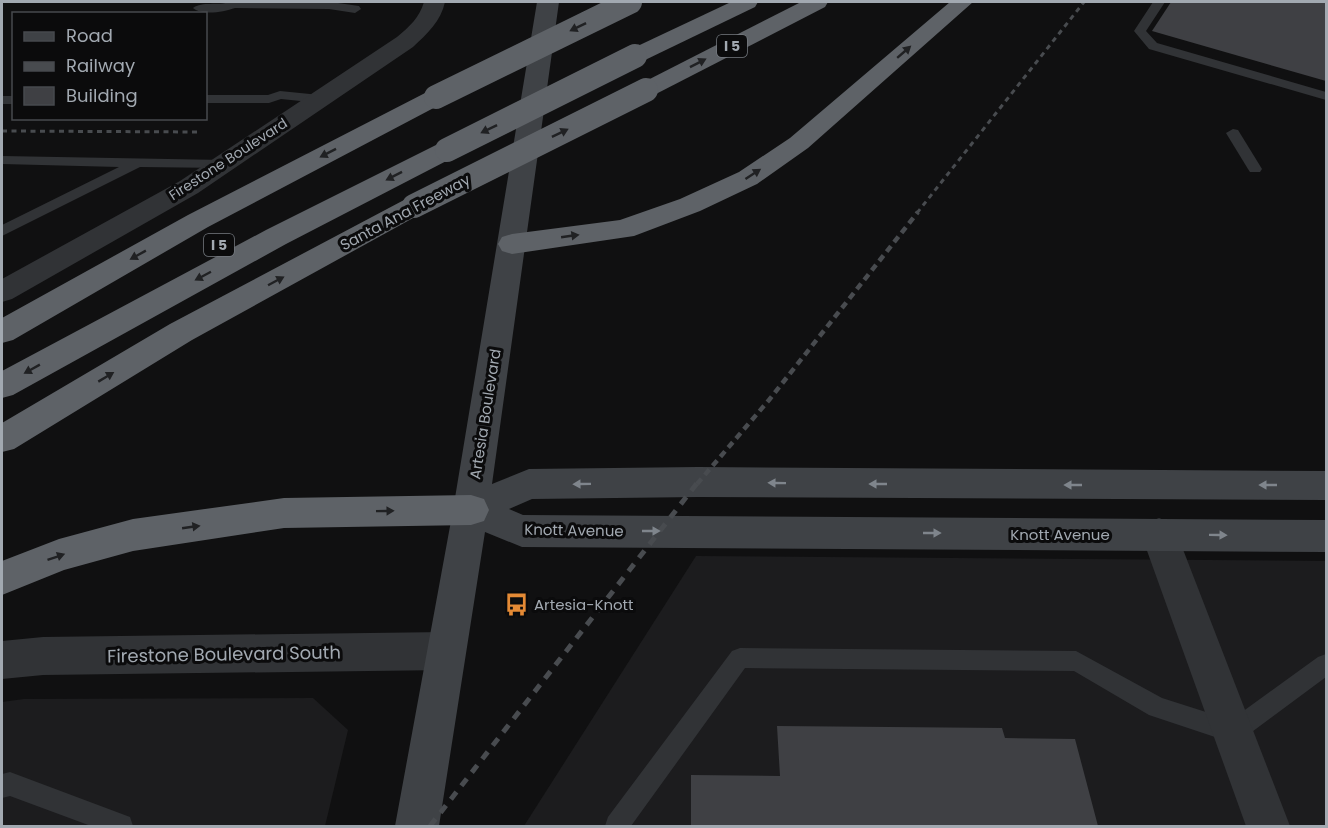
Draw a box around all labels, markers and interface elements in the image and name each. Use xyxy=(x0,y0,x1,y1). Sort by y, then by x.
legend xyxy=(12,12,207,120)
text: Road xyxy=(66,23,113,48)
one-way arrow xyxy=(569,23,586,32)
road number: I 5 xyxy=(717,35,747,57)
one-way arrow xyxy=(897,45,912,59)
text: Railway xyxy=(66,53,135,78)
one-way arrow xyxy=(690,59,707,68)
text: Building xyxy=(66,83,138,108)
street label: Firestone Boulevard xyxy=(165,113,291,205)
one-way arrow xyxy=(480,124,497,133)
one-way arrow xyxy=(552,129,569,138)
one-way arrow xyxy=(319,148,337,158)
street label: Santa Ana Freeway xyxy=(336,169,474,255)
one-way arrow xyxy=(745,169,761,180)
one-way arrow xyxy=(386,172,403,181)
one-way arrow xyxy=(561,231,580,240)
road number: I 5 xyxy=(204,234,234,256)
one-way arrow xyxy=(129,250,146,260)
one-way arrow xyxy=(194,271,211,281)
one-way arrow xyxy=(267,276,284,286)
street label: Artesia Boulevard xyxy=(464,347,506,481)
one-way arrow xyxy=(23,364,40,374)
one-way arrow xyxy=(98,371,114,382)
one-way arrow xyxy=(768,478,787,488)
one-way arrow xyxy=(573,479,592,489)
one-way arrow xyxy=(869,479,888,489)
one-way arrow xyxy=(1064,480,1083,490)
one-way arrow xyxy=(1259,480,1278,490)
one-way arrow xyxy=(375,507,394,516)
street label: Knott Avenue xyxy=(524,519,624,541)
one-way arrow xyxy=(181,522,200,531)
street label: Knott Avenue xyxy=(1010,524,1110,545)
one-way arrow xyxy=(641,526,660,536)
one-way arrow xyxy=(922,528,941,538)
one-way arrow xyxy=(1208,530,1227,540)
one-way arrow xyxy=(47,552,65,562)
bus stop icon: Artesia-Knott xyxy=(503,591,529,617)
place label: Artesia-Knott xyxy=(534,594,634,615)
street label: Firestone Boulevard South xyxy=(107,639,341,669)

